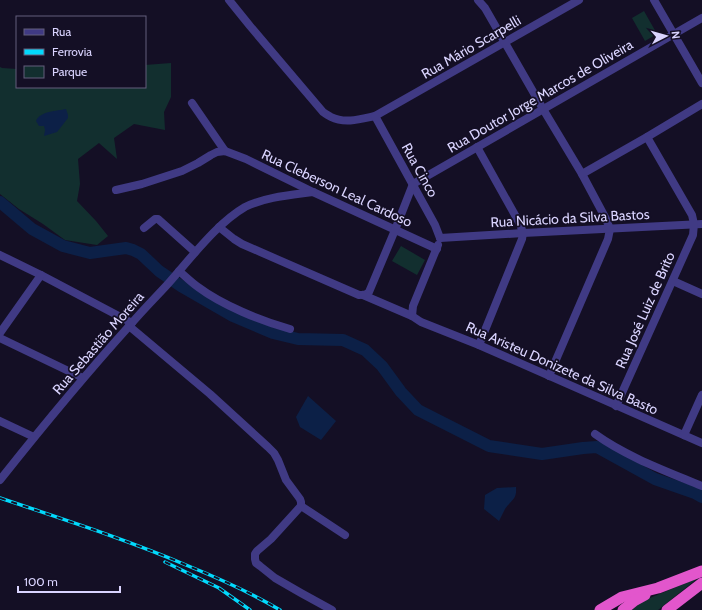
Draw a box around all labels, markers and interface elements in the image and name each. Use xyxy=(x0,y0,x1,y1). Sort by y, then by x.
street label: Rua Mário Scarpelli xyxy=(418,11,524,83)
legend xyxy=(16,16,146,88)
north arrow xyxy=(646,16,686,56)
text: Rua xyxy=(52,24,71,39)
text: N xyxy=(669,30,683,40)
street label: Rua Doutor Jorge Marcos de Oliveira xyxy=(444,35,636,157)
text: Ferrovia xyxy=(52,44,92,59)
text: Parque xyxy=(52,64,87,79)
street label: Rua Cinco xyxy=(398,140,442,201)
street label: Rua Cleberson Leal Cardoso xyxy=(259,145,415,231)
street label: Rua Nicácio da Silva Bastos xyxy=(490,205,650,231)
street label: Rua José Luiz de Brito xyxy=(611,249,679,371)
street label: Rua Sebastião Moreira xyxy=(48,288,148,398)
street label: Rua Aristeu Donizete da Silva Basto xyxy=(463,317,661,419)
scale bar xyxy=(18,568,120,594)
text: 100 m xyxy=(24,574,58,589)

